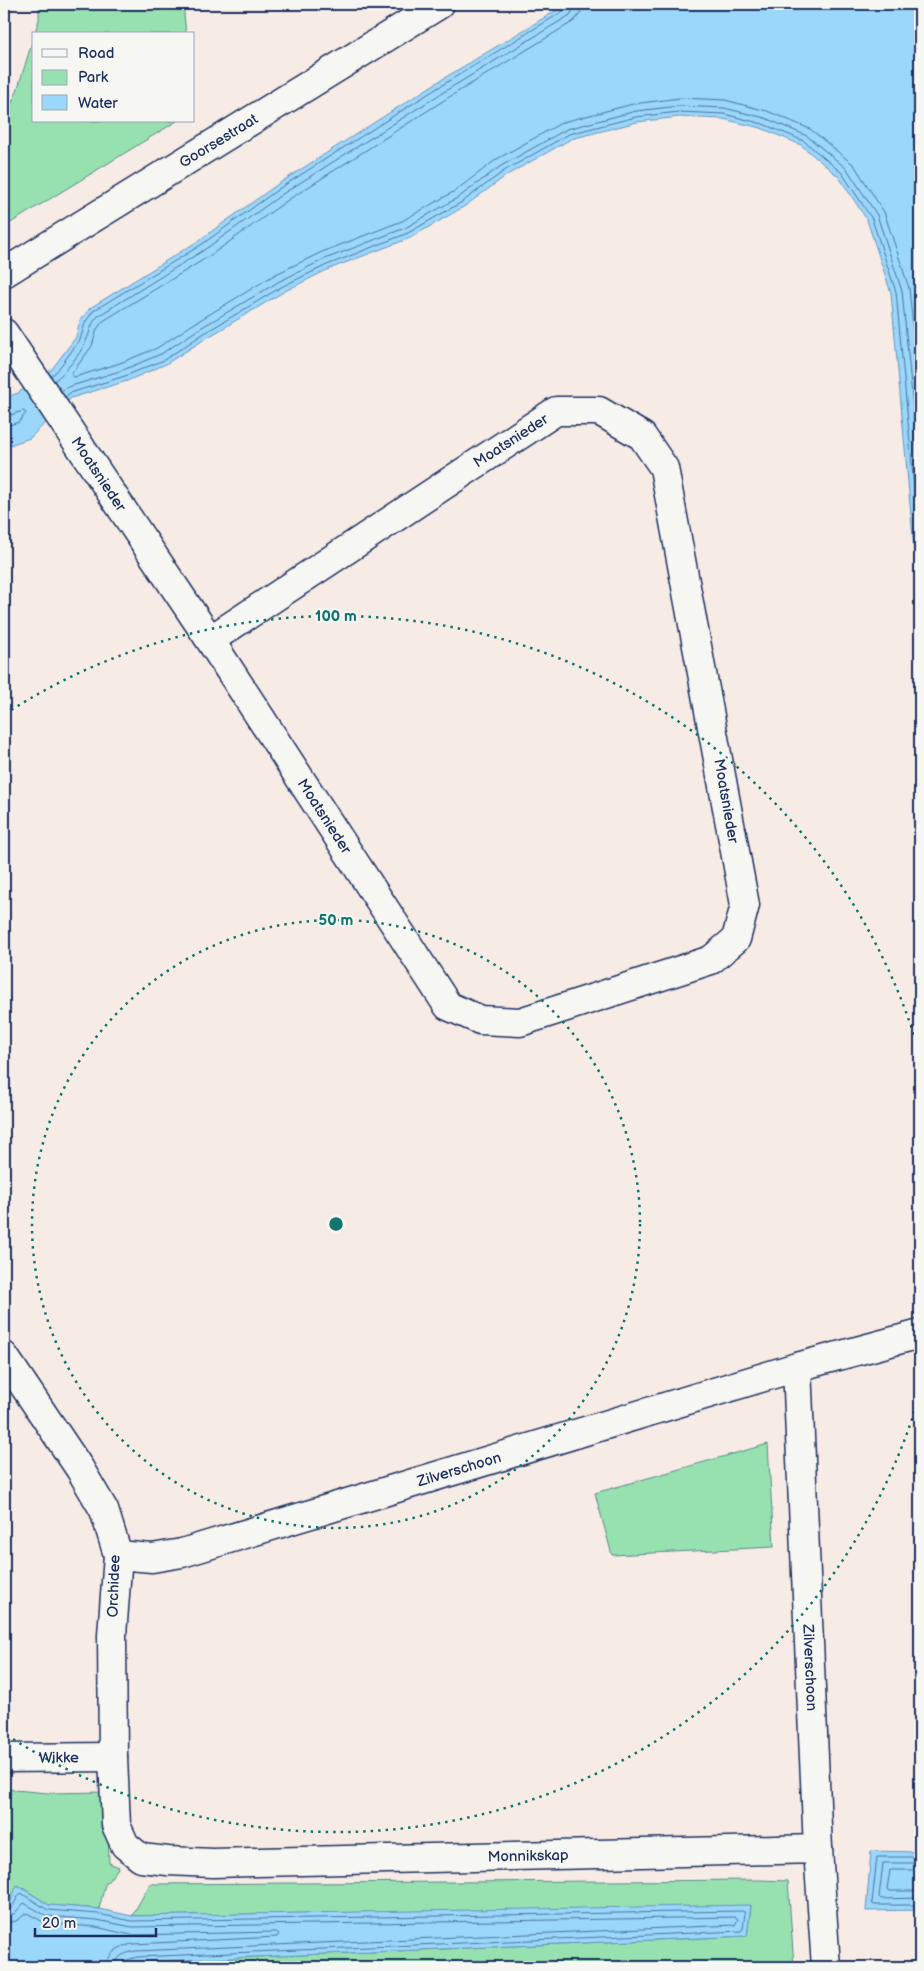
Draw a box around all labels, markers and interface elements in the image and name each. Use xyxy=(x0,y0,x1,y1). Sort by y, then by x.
legend xyxy=(32,32,195,122)
text: Road xyxy=(78,44,114,63)
text: Park xyxy=(78,68,109,87)
text: Water xyxy=(78,94,118,113)
street label: Goorsestraat xyxy=(176,109,262,172)
street label: Moatsnieder xyxy=(470,409,553,472)
street label: Moatsnieder xyxy=(67,433,131,516)
text: 100 m xyxy=(315,607,357,626)
street label: Moatsnieder xyxy=(709,757,743,845)
street label: Moatsnieder xyxy=(293,775,356,858)
text: 50 m xyxy=(319,911,354,930)
centre of rings xyxy=(327,1215,345,1233)
street label: Zilverschoon xyxy=(414,1448,503,1491)
street label: Orchidee xyxy=(103,1554,125,1618)
street label: Zilverschoon xyxy=(799,1623,821,1711)
street label: Wikke xyxy=(39,1748,79,1767)
street label: Monnikskap xyxy=(487,1845,569,1866)
scale bar xyxy=(35,1906,156,1938)
text: 20 m xyxy=(42,1914,76,1933)

